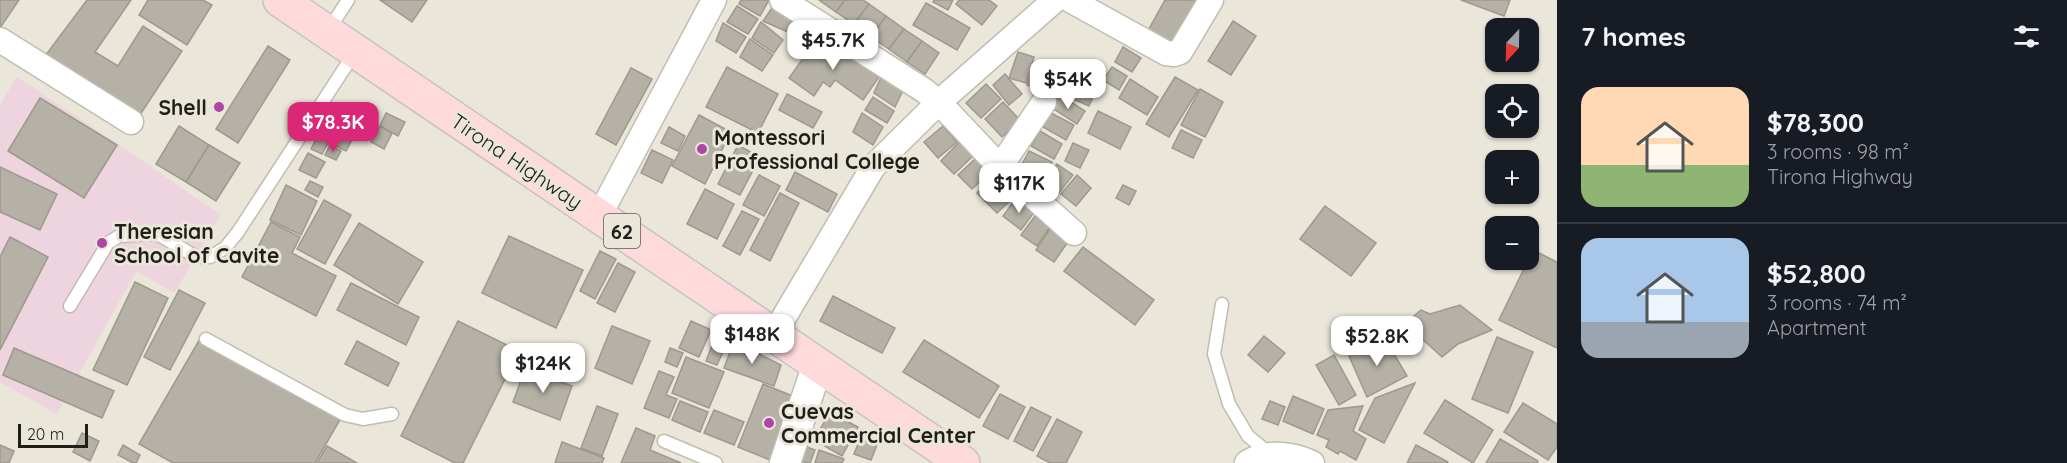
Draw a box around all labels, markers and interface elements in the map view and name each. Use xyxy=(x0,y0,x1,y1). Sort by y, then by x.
north arrow xyxy=(1485,18,1539,72)
map controls xyxy=(1485,18,1539,270)
pin: $45.7K xyxy=(784,20,882,71)
text: 7 homes xyxy=(1581,20,1686,53)
icon: filters xyxy=(2010,20,2043,53)
text: $45.7K xyxy=(801,27,865,52)
pin: $54K xyxy=(1032,59,1104,110)
text: $54K xyxy=(1044,66,1092,91)
button: locate xyxy=(1485,84,1539,138)
place label: Shell xyxy=(158,94,207,120)
marker: Shell xyxy=(212,100,226,114)
pin: $78.3K xyxy=(284,102,382,153)
text: $78,300 xyxy=(1767,106,1864,139)
street label: Tirona Highway xyxy=(446,107,588,215)
text: $78.3K xyxy=(302,109,364,134)
icon: home xyxy=(1629,111,1701,183)
place label: Montessori Professional College xyxy=(714,124,920,174)
text: 3 rooms · 98 m² xyxy=(1767,139,1909,164)
marker: Montessori Professional College xyxy=(695,142,709,156)
button: + xyxy=(1485,150,1539,204)
pin: $117K xyxy=(977,163,1061,214)
text: Tirona Highway xyxy=(1767,164,1913,189)
text: $117K xyxy=(993,170,1045,195)
road number: 62 xyxy=(604,214,640,248)
button: − xyxy=(1485,216,1539,270)
place label: Theresian School of Cavite xyxy=(114,218,279,268)
marker: Theresian School of Cavite xyxy=(95,236,109,250)
text: $52,800 xyxy=(1767,257,1866,290)
icon: home xyxy=(1629,262,1701,334)
text: 3 rooms · 74 m² xyxy=(1767,290,1907,315)
pin: $148K xyxy=(710,314,794,365)
text: Apartment xyxy=(1767,315,1867,340)
pin: $52.8K xyxy=(1328,316,1426,367)
text: $148K xyxy=(724,321,780,346)
text: $52.8K xyxy=(1345,323,1409,348)
pin: $124K xyxy=(501,343,585,394)
text: $124K xyxy=(515,350,571,375)
place label: Cuevas Commercial Center xyxy=(781,398,976,448)
marker: Cuevas Commercial Center xyxy=(762,416,776,430)
scale bar xyxy=(18,421,88,448)
text: 20 m xyxy=(27,424,64,444)

